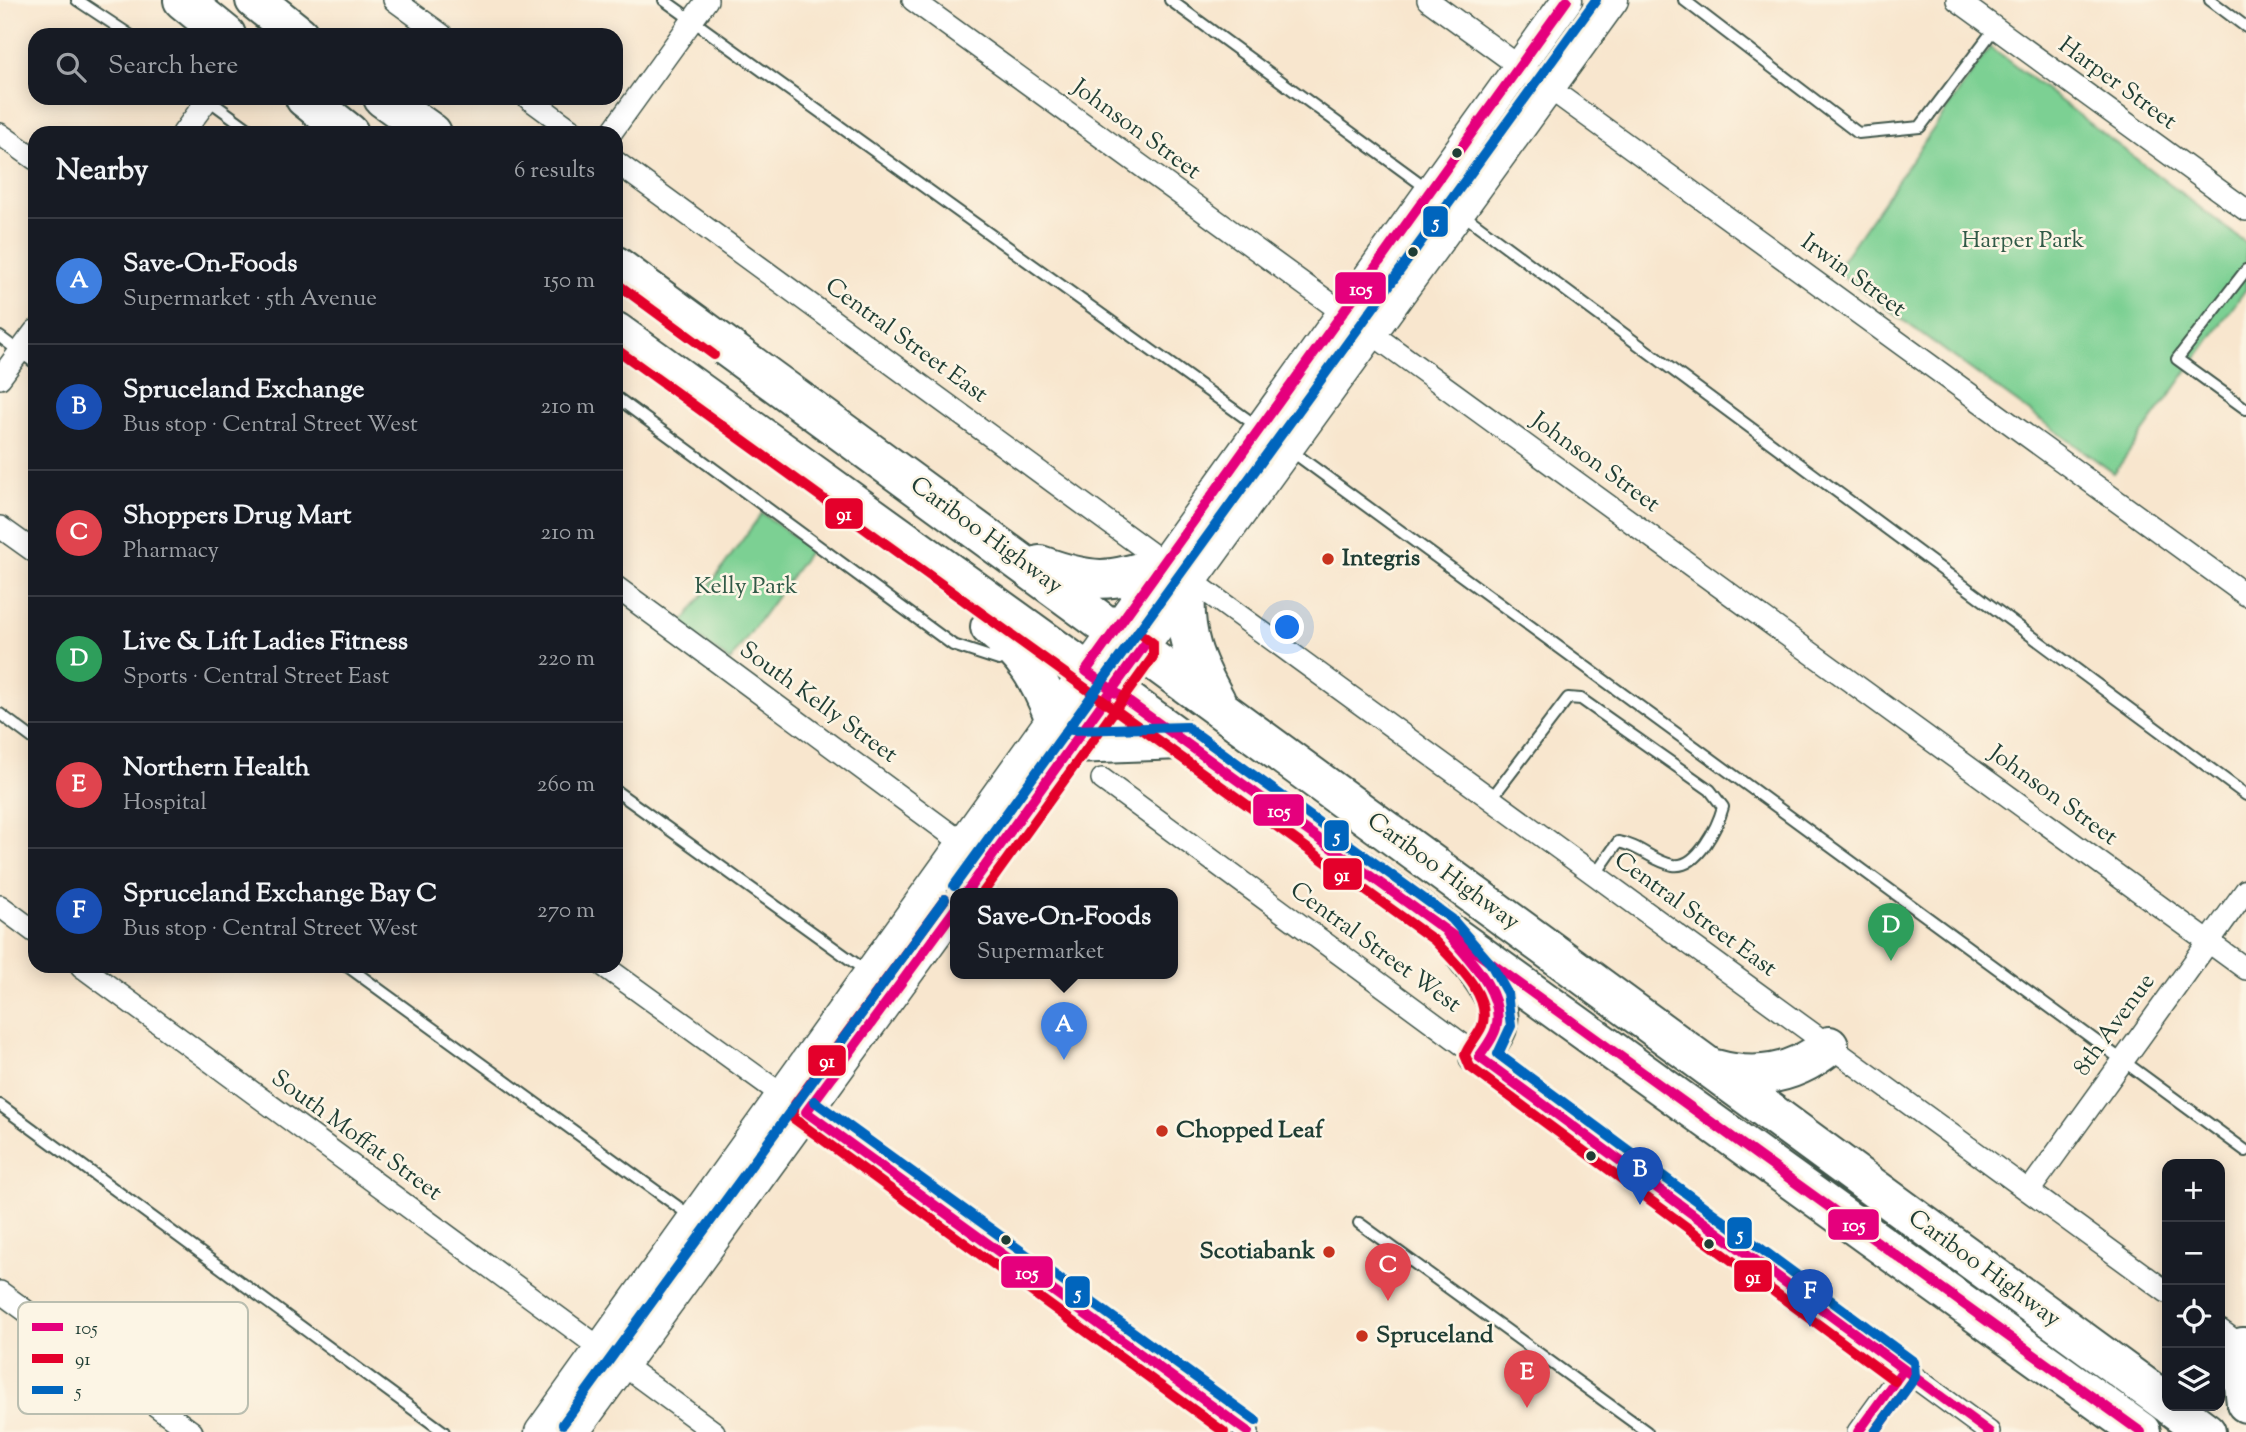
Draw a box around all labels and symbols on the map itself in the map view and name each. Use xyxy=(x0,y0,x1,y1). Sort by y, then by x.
street label: Harper Street xyxy=(2051,29,2183,139)
street label: Johnson Street xyxy=(1063,70,1208,188)
unlabelled marker xyxy=(1450,146,1464,160)
line badge: 5 xyxy=(1422,205,1449,238)
text: 5 xyxy=(1431,210,1440,237)
park label: Harper Park xyxy=(1961,224,2085,258)
street label: Irwin Street xyxy=(1793,226,1913,326)
unlabelled marker xyxy=(1406,245,1420,259)
street label: Central Street East xyxy=(817,270,995,412)
line badge: 105 xyxy=(1334,271,1387,305)
text: 105 xyxy=(1350,277,1373,304)
street label: Johnson Street xyxy=(1522,403,1667,521)
street label: Cariboo Highway xyxy=(903,469,1070,603)
line badge: 91 xyxy=(824,497,864,530)
text: 91 xyxy=(836,502,852,529)
place label: Integris xyxy=(1342,542,1420,576)
marker: Integris xyxy=(1320,551,1336,567)
park label: Kelly Park xyxy=(694,570,798,604)
your location xyxy=(1270,610,1304,644)
street label: South Kelly Street xyxy=(732,634,904,772)
street label: Johnson Street xyxy=(1980,736,2125,854)
line badge: 105 xyxy=(1252,793,1305,827)
text: 105 xyxy=(1268,799,1291,826)
street label: Cariboo Highway xyxy=(1360,805,1527,939)
line badge: 5 xyxy=(1323,819,1350,852)
text: 5 xyxy=(1332,824,1341,851)
street label: Central Street East xyxy=(1606,844,1784,986)
line badge: 91 xyxy=(1322,857,1363,891)
text: 91 xyxy=(1334,863,1350,890)
street label: Central Street West xyxy=(1282,874,1468,1022)
pin: D xyxy=(1868,903,1914,961)
street label: 8th Avenue xyxy=(2066,967,2164,1083)
pin: A xyxy=(1041,1002,1087,1060)
line badge: 91 xyxy=(807,1044,847,1077)
text: 91 xyxy=(819,1049,835,1076)
street label: South Moffat Street xyxy=(263,1062,449,1210)
place label: Chopped Leaf xyxy=(1176,1114,1325,1148)
marker: Chopped Leaf xyxy=(1154,1123,1170,1139)
pin: B xyxy=(1617,1147,1663,1205)
unlabelled marker xyxy=(1584,1149,1598,1163)
street label: Cariboo Highway xyxy=(1901,1202,2068,1336)
line badge: 105 xyxy=(1827,1208,1880,1241)
text: 105 xyxy=(1843,1213,1866,1240)
line badge: 5 xyxy=(1726,1216,1753,1250)
text: 5 xyxy=(1735,1222,1744,1249)
unlabelled marker xyxy=(999,1233,1013,1247)
place label: Scotiabank xyxy=(1200,1235,1316,1269)
unlabelled marker xyxy=(1702,1237,1716,1251)
pin: C xyxy=(1365,1243,1411,1301)
marker: Scotiabank xyxy=(1321,1244,1337,1260)
line badge: 105 xyxy=(1000,1255,1054,1289)
line badge: 91 xyxy=(1733,1259,1773,1293)
text: 105 xyxy=(1016,1261,1039,1288)
text: 91 xyxy=(1745,1265,1761,1292)
pin: F xyxy=(1787,1269,1833,1327)
line badge: 5 xyxy=(1064,1275,1091,1309)
text: 5 xyxy=(1073,1281,1082,1308)
legend xyxy=(18,1302,248,1414)
text: 105 xyxy=(75,1316,98,1343)
place label: Spruceland xyxy=(1376,1319,1494,1353)
marker: Spruceland xyxy=(1354,1328,1370,1344)
text: 91 xyxy=(75,1347,91,1374)
pin: E xyxy=(1504,1350,1550,1408)
text: 5 xyxy=(74,1379,82,1406)

